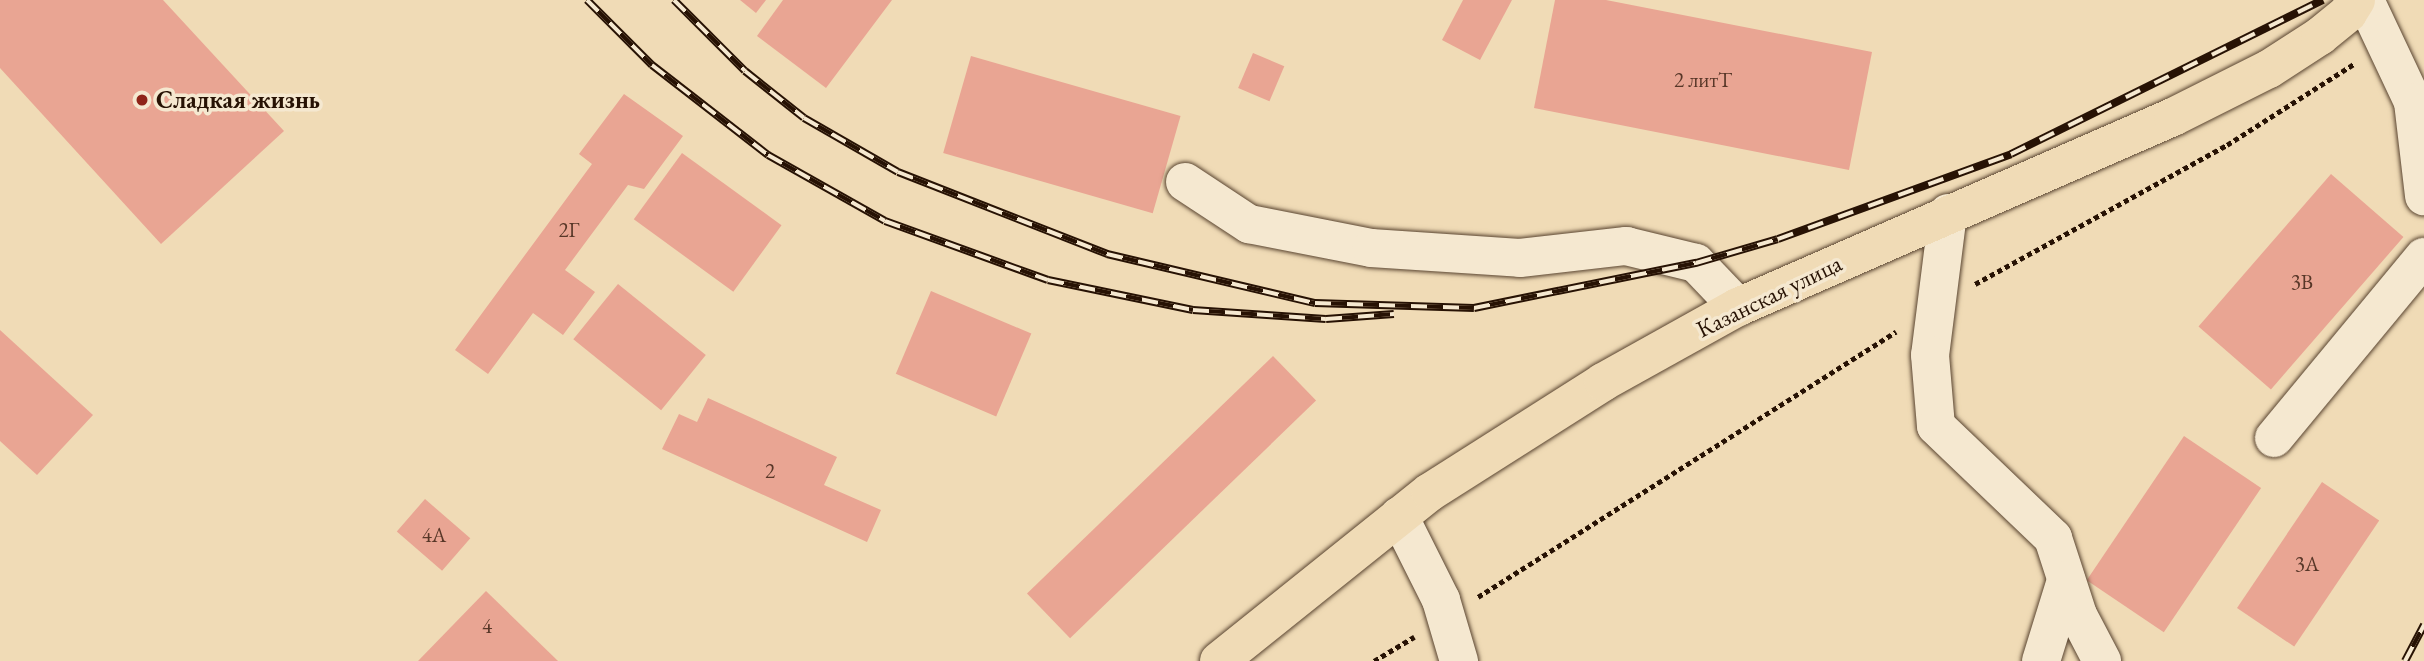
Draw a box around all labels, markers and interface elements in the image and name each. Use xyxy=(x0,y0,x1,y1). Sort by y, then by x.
house number: 2 литТ xyxy=(1674,67,1732,93)
place label: Сладкая жизнь xyxy=(156,86,320,114)
marker: Сладкая жизнь xyxy=(134,92,150,108)
house number: 2Г xyxy=(559,217,579,243)
street label: Казанская улица xyxy=(1692,248,1846,344)
house number: 3В xyxy=(2291,269,2313,295)
house number: 2 xyxy=(765,458,775,484)
house number: 4А xyxy=(422,522,446,548)
house number: 3А xyxy=(2295,551,2319,577)
house number: 4 xyxy=(482,613,492,639)

